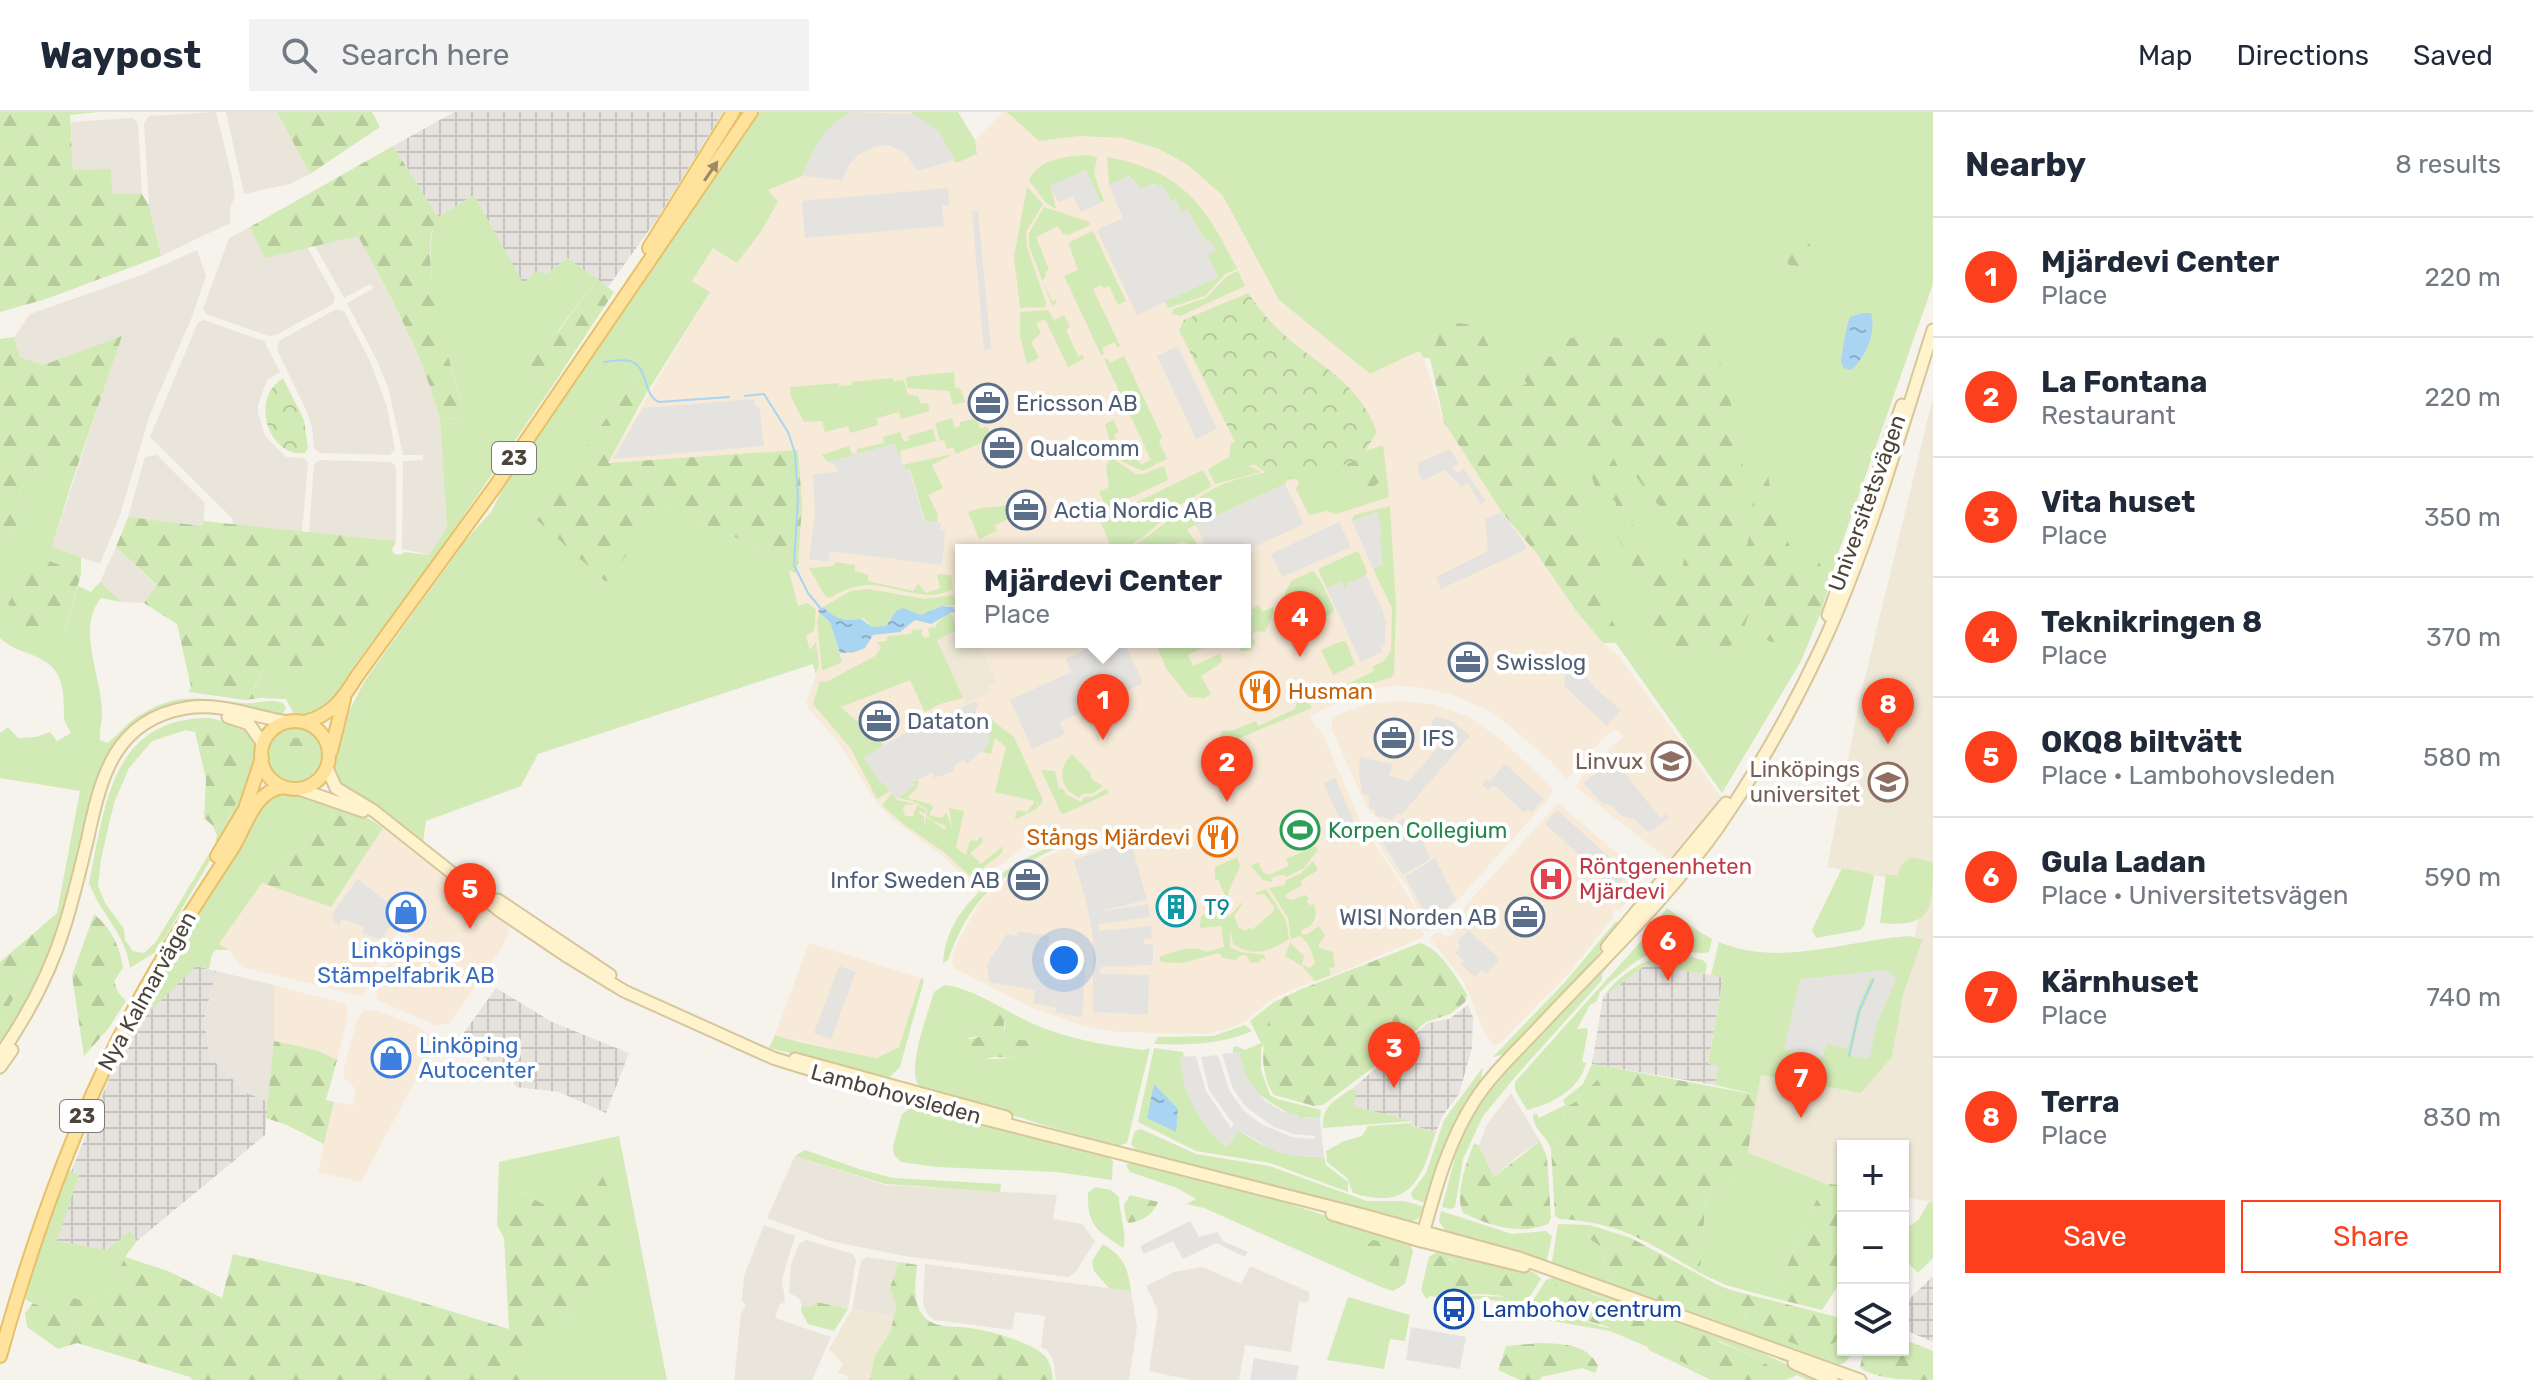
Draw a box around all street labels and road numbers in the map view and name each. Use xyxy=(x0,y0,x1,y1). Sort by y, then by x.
street label: Universitetsvägen xyxy=(1822,411,1912,595)
road number: 23 xyxy=(492,442,536,474)
street label: Nya Kalmarvägen xyxy=(92,907,202,1075)
street label: Lambohovsleden xyxy=(808,1058,984,1130)
road number: 23 xyxy=(60,1100,104,1132)

